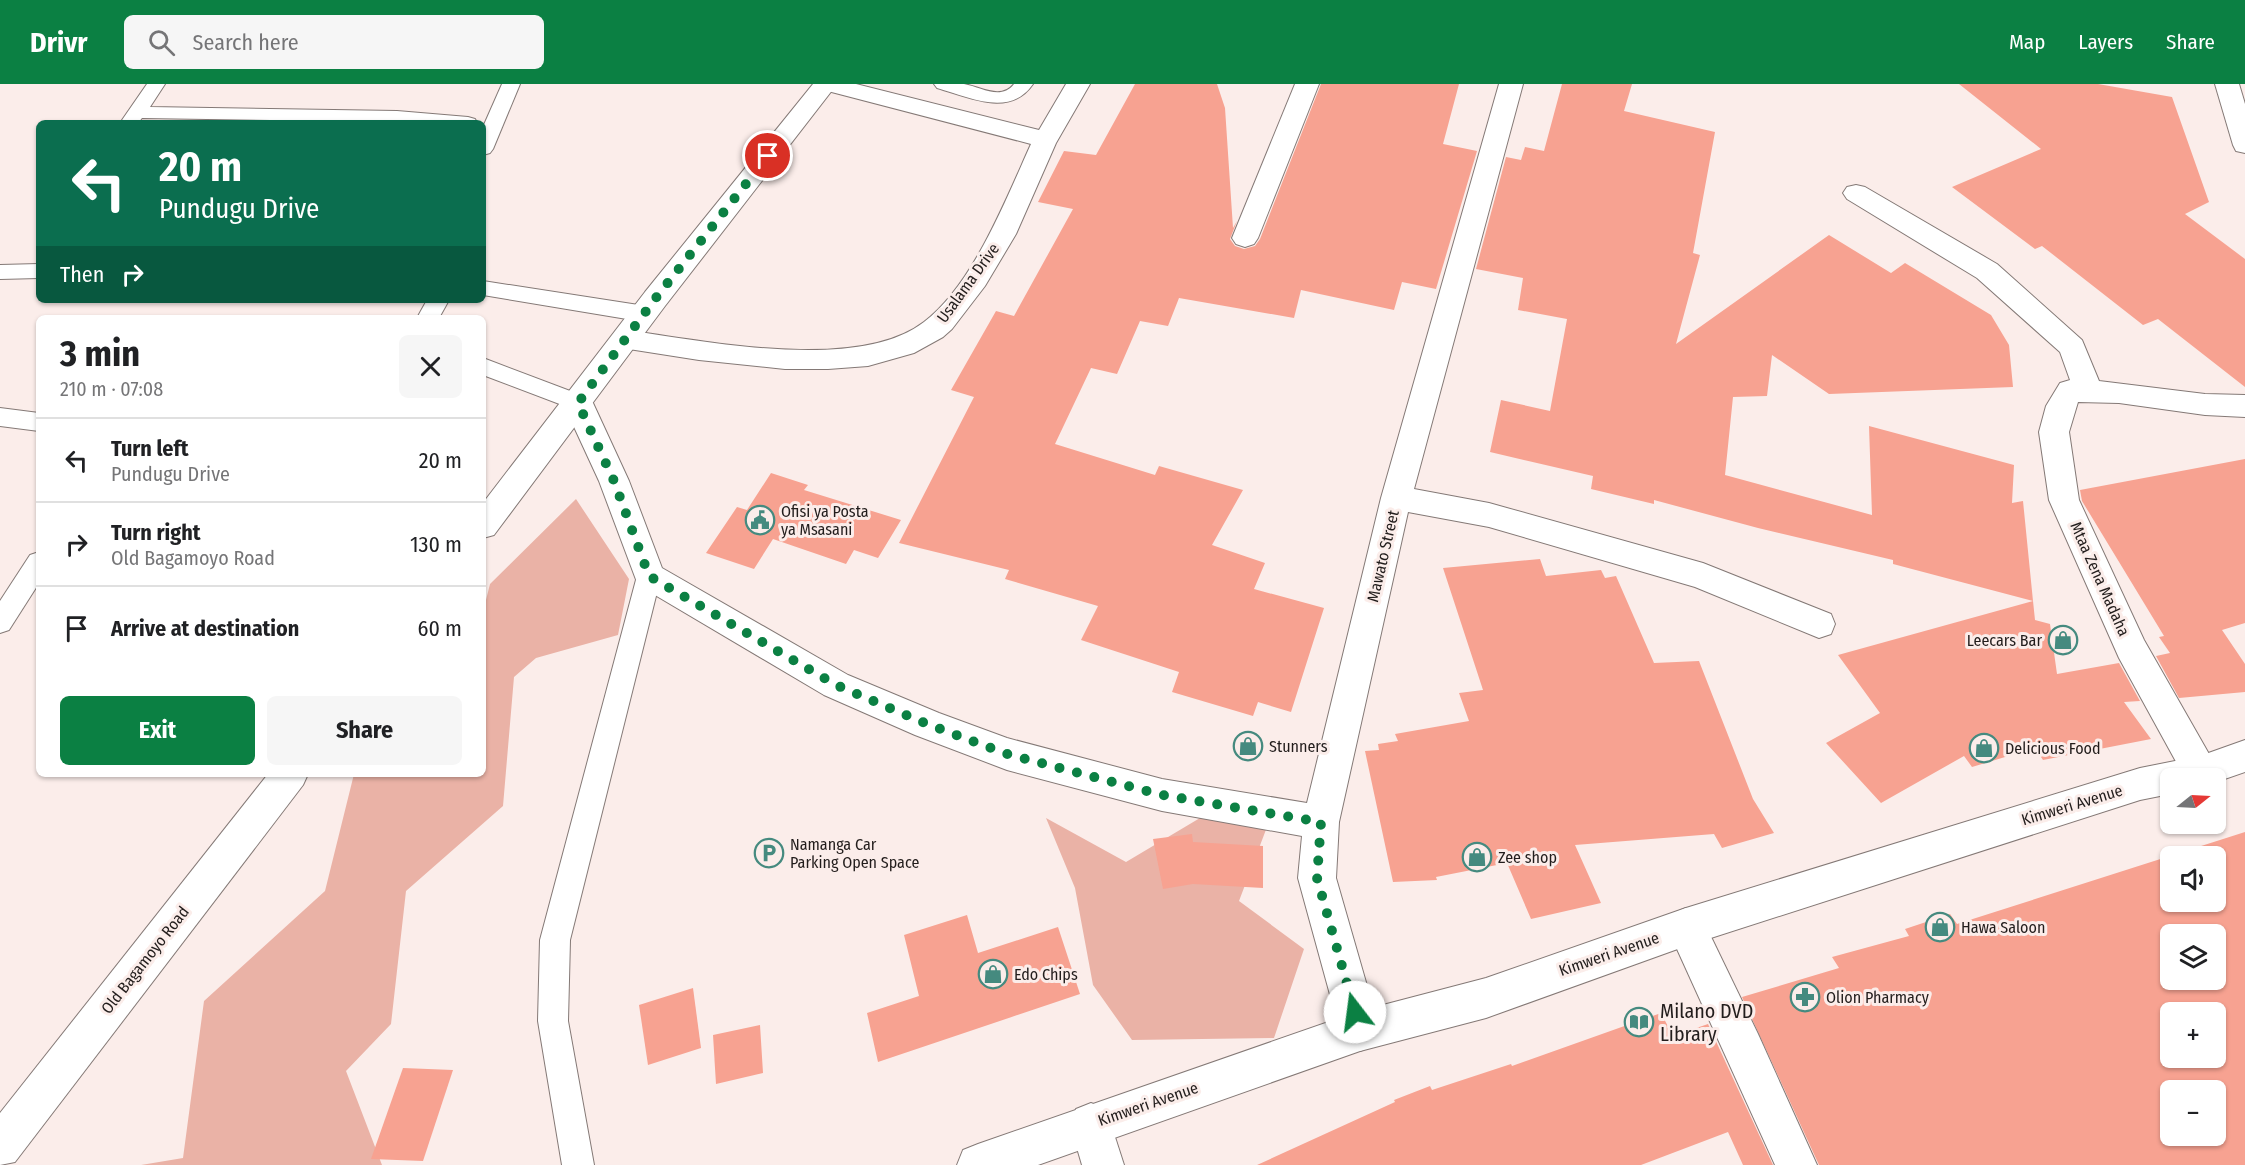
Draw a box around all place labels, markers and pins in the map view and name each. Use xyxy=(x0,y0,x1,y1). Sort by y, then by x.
pin xyxy=(742,130,793,181)
place label: Ofisi ya Posta ya Msasani xyxy=(781,502,869,539)
public building icon: Ofisi ya Posta ya Msasani xyxy=(744,504,776,536)
shop icon: Leecars Bar xyxy=(2047,624,2079,656)
place label: Leecars Bar xyxy=(1967,631,2042,650)
shop icon: Stunners xyxy=(1232,730,1264,762)
shop icon: Delicious Food xyxy=(1968,732,2000,764)
place label: Stunners xyxy=(1269,737,1328,756)
place label: Delicious Food xyxy=(2005,739,2101,758)
place label: Namanga Car Parking Open Space xyxy=(790,835,920,872)
parking icon: Namanga Car Parking Open Space xyxy=(753,837,785,869)
shop icon: Zee shop xyxy=(1461,841,1493,873)
place label: Zee shop xyxy=(1498,848,1557,867)
shop icon: Hawa Saloon xyxy=(1924,911,1956,943)
place label: Hawa Saloon xyxy=(1961,918,2045,937)
shop icon: Edo Chips xyxy=(977,958,1009,990)
place label: Edo Chips xyxy=(1014,965,1078,984)
pharmacy icon: Olion Pharmacy xyxy=(1789,981,1821,1013)
place label: Olion Pharmacy xyxy=(1826,988,1930,1007)
place label: Milano DVD Library xyxy=(1660,999,1753,1046)
library icon: Milano DVD Library xyxy=(1623,1006,1655,1038)

